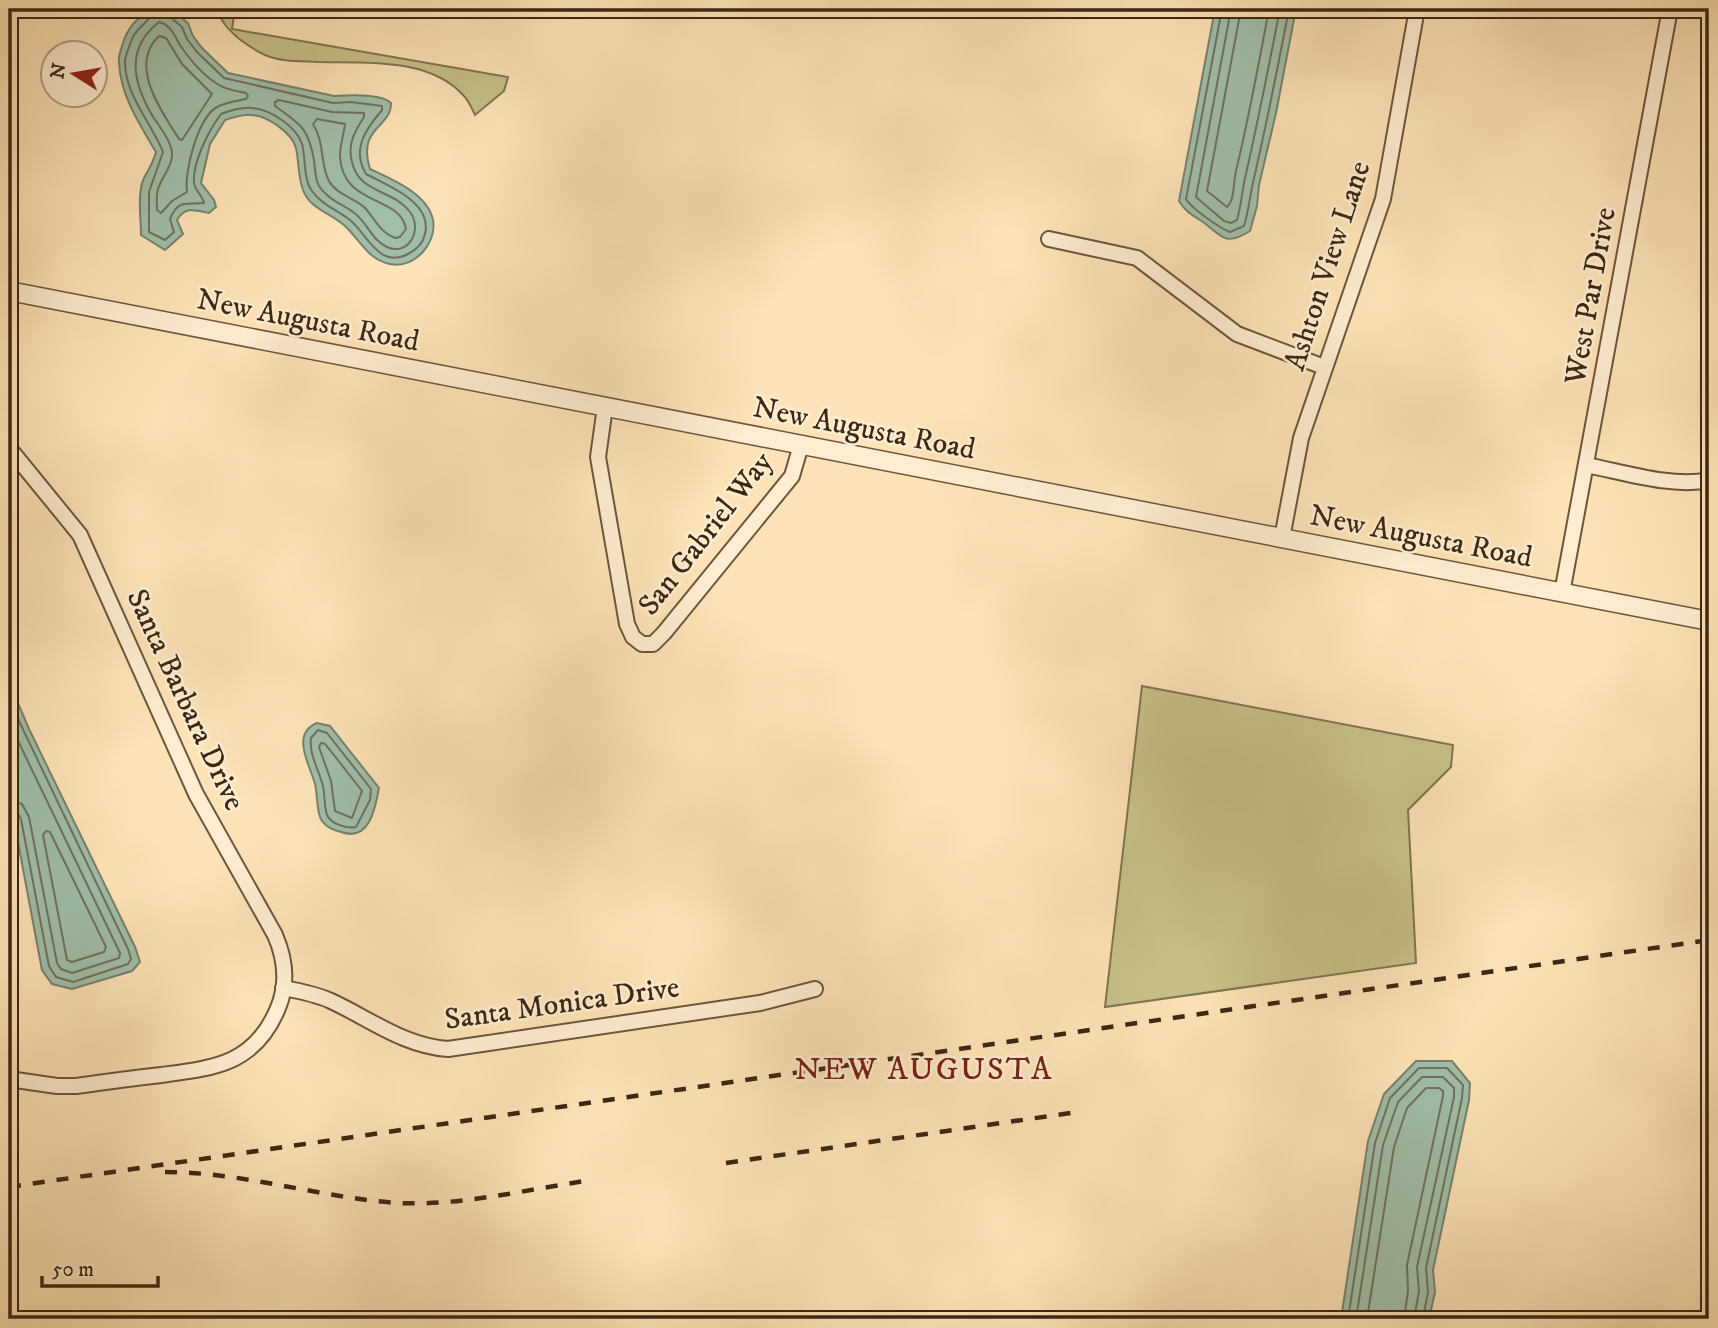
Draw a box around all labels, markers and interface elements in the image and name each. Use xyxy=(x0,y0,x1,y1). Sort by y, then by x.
north arrow xyxy=(38,38,108,108)
text: N xyxy=(46,61,72,81)
street label: Ashton View Lane xyxy=(1277,157,1379,375)
street label: West Par Drive xyxy=(1557,205,1625,388)
street label: New Augusta Road xyxy=(194,281,422,361)
street label: New Augusta Road xyxy=(750,389,978,469)
street label: San Gabriel Way xyxy=(631,444,782,623)
street label: New Augusta Road xyxy=(1307,497,1535,577)
street label: Santa Barbara Drive xyxy=(118,584,252,816)
street label: Santa Monica Drive xyxy=(442,969,682,1039)
district label: NEW AUGUSTA xyxy=(795,1050,1053,1090)
scale bar xyxy=(42,1244,158,1288)
text: 50 m xyxy=(52,1257,94,1283)

